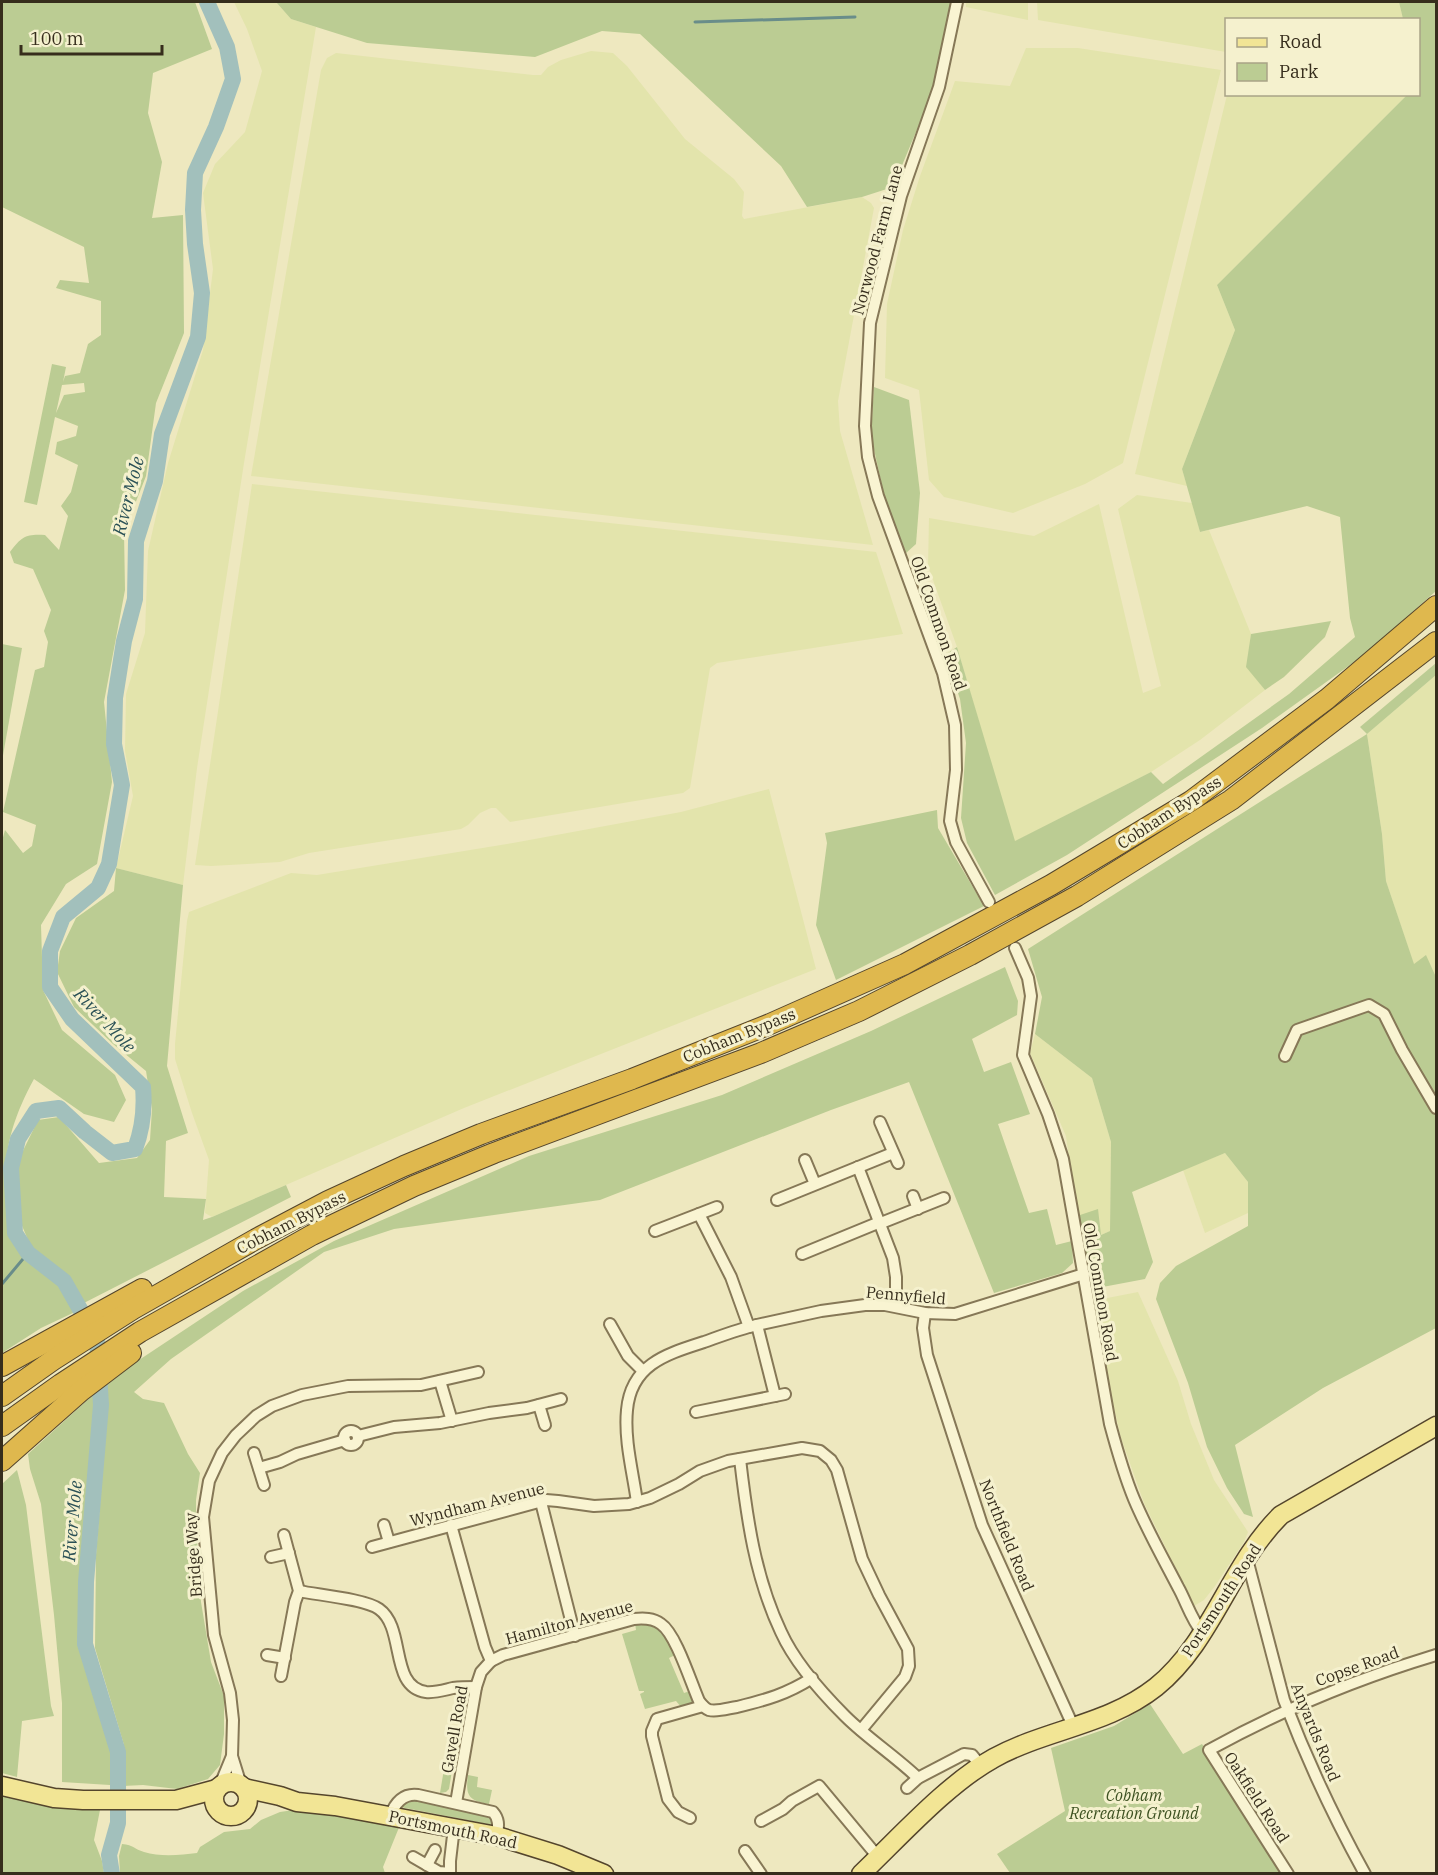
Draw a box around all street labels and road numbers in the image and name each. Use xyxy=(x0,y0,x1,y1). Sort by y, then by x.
street label: Norwood Farm Lane xyxy=(847,163,907,317)
street label: Old Common Road xyxy=(907,553,971,693)
street label: Cobham Bypass xyxy=(1113,771,1225,853)
street label: Cobham Bypass xyxy=(680,1003,798,1067)
street label: Cobham Bypass xyxy=(233,1186,349,1258)
street label: Old Common Road xyxy=(1079,1221,1123,1363)
street label: Pennyfield xyxy=(865,1282,947,1308)
street label: Northfield Road xyxy=(975,1476,1039,1594)
street label: Wyndham Avenue xyxy=(408,1478,546,1530)
street label: Bridge Way xyxy=(180,1511,206,1598)
street label: Portsmouth Road xyxy=(1177,1539,1265,1660)
street label: Hamilton Avenue xyxy=(503,1595,635,1649)
street label: Copse Road xyxy=(1313,1642,1402,1690)
street label: Anyards Road xyxy=(1287,1680,1345,1784)
street label: Gavell Road xyxy=(436,1683,472,1774)
street label: Oakfield Road xyxy=(1220,1748,1294,1847)
street label: Portsmouth Road xyxy=(387,1806,519,1852)

